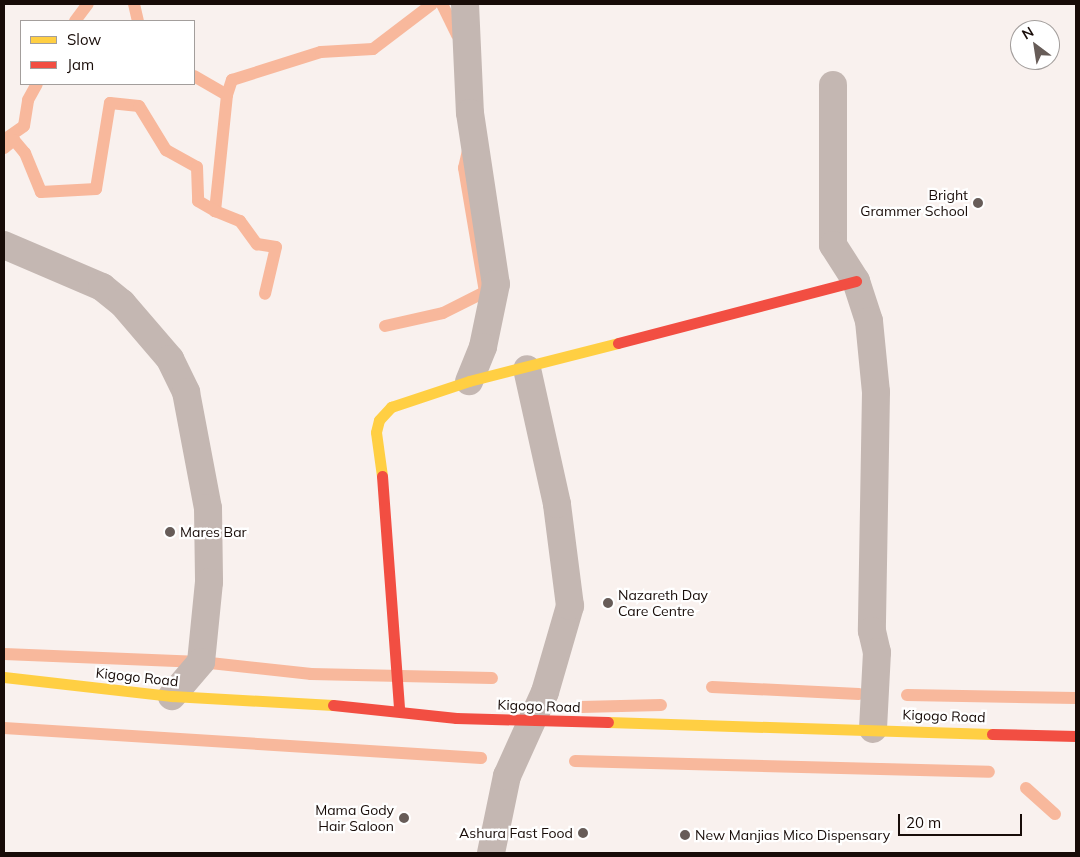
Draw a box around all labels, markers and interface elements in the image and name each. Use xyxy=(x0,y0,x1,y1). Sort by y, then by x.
legend xyxy=(20,20,195,85)
north arrow xyxy=(1010,20,1060,70)
text: N xyxy=(1019,23,1037,43)
text: Slow xyxy=(67,30,101,49)
text: Jam xyxy=(67,55,94,74)
place label: Bright Grammer School xyxy=(860,187,968,220)
marker: Bright Grammer School xyxy=(972,197,984,209)
place label: Mares Bar xyxy=(180,524,247,540)
marker: Mares Bar xyxy=(164,526,176,538)
place label: Nazareth Day Care Centre xyxy=(618,587,708,620)
marker: Nazareth Day Care Centre xyxy=(602,597,614,609)
street label: Kigogo Road xyxy=(95,664,179,690)
street label: Kigogo Road xyxy=(497,696,581,716)
street label: Kigogo Road xyxy=(902,706,986,726)
place label: Mama Gody Hair Saloon xyxy=(315,802,394,834)
scale bar xyxy=(900,804,1024,836)
marker: Mama Gody Hair Saloon xyxy=(398,812,410,824)
text: 20 m xyxy=(906,813,941,832)
place label: Ashura Fast Food xyxy=(459,825,573,841)
marker: Ashura Fast Food xyxy=(577,827,589,839)
place label: New Manjias Mico Dispensary xyxy=(695,827,890,843)
marker: New Manjias Mico Dispensary xyxy=(679,829,691,841)

